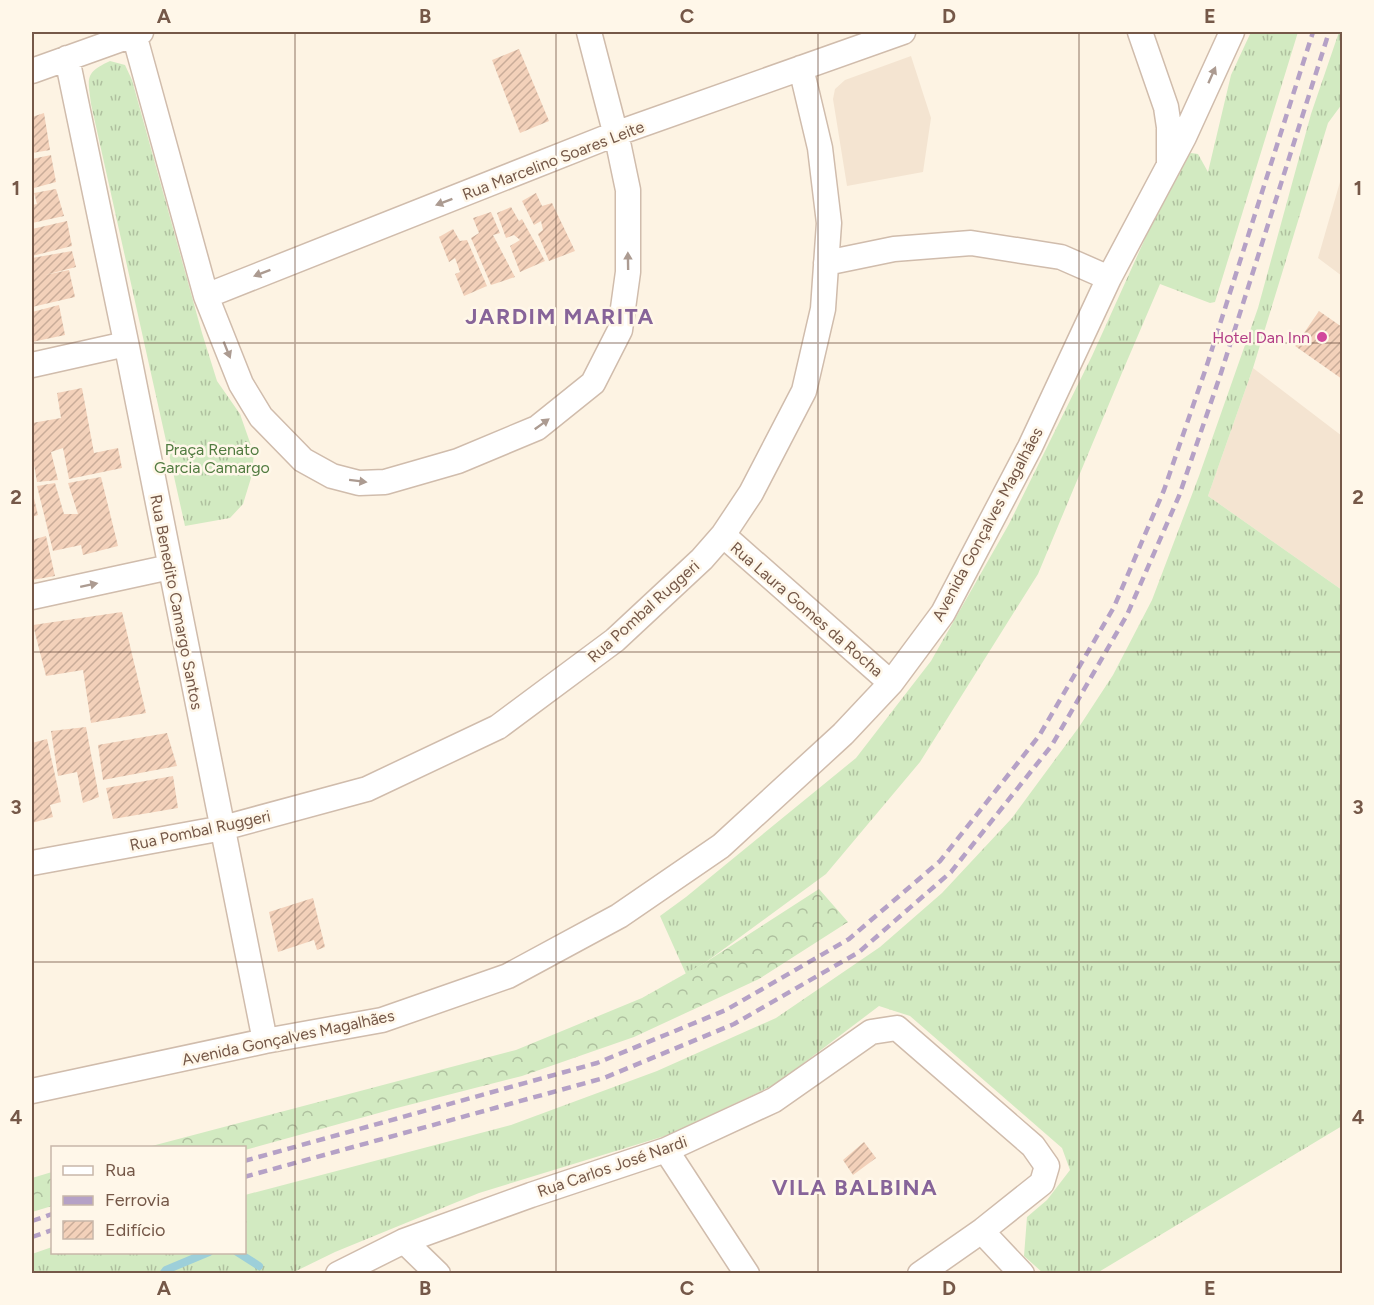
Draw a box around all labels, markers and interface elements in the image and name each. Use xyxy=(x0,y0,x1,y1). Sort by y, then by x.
text: A xyxy=(157,4,172,28)
text: B xyxy=(419,4,431,28)
text: C xyxy=(680,4,694,28)
text: D xyxy=(942,4,956,28)
text: E xyxy=(1204,4,1216,28)
one-way arrow xyxy=(1208,66,1217,83)
street label: Rua Marcelino Soares Leite xyxy=(460,117,647,204)
text: 1 xyxy=(12,176,20,200)
text: 1 xyxy=(1354,176,1362,200)
one-way arrow xyxy=(434,197,452,207)
one-way arrow xyxy=(623,252,633,271)
one-way arrow xyxy=(253,269,271,279)
district label: JARDIM MARITA xyxy=(465,303,655,330)
place label: Hotel Dan Inn xyxy=(1212,328,1310,347)
marker: Hotel Dan Inn xyxy=(1315,330,1329,344)
one-way arrow xyxy=(223,341,232,359)
one-way arrow xyxy=(533,418,549,430)
street label: Avenida Gonçalves Magalhães xyxy=(928,424,1047,624)
park label: Praça Renato Garcia Camargo xyxy=(154,440,270,477)
one-way arrow xyxy=(349,477,368,486)
text: 2 xyxy=(10,485,22,509)
text: 2 xyxy=(1352,485,1364,509)
street label: Rua Benedito Camargo Santos xyxy=(146,493,207,711)
street label: Rua Laura Gomes da Rocha xyxy=(727,538,887,681)
street label: Rua Pombal Ruggeri xyxy=(584,556,703,666)
one-way arrow xyxy=(79,580,98,589)
text: 3 xyxy=(10,795,22,819)
text: 3 xyxy=(1352,795,1364,819)
street label: Rua Pombal Ruggeri xyxy=(128,806,272,855)
street label: Avenida Gonçalves Magalhães xyxy=(180,1006,396,1069)
text: 4 xyxy=(10,1105,23,1129)
text: 4 xyxy=(1352,1105,1365,1129)
street label: Rua Carlos José Nardi xyxy=(535,1132,690,1201)
legend xyxy=(51,1146,246,1254)
text: Rua xyxy=(105,1159,136,1181)
district label: VILA BALBINA xyxy=(772,1174,938,1201)
text: Ferrovia xyxy=(105,1189,170,1211)
text: Edifício xyxy=(105,1219,166,1241)
text: A xyxy=(157,1276,172,1300)
text: B xyxy=(419,1276,431,1300)
text: C xyxy=(680,1276,694,1300)
text: D xyxy=(942,1276,956,1300)
text: E xyxy=(1204,1276,1216,1300)

